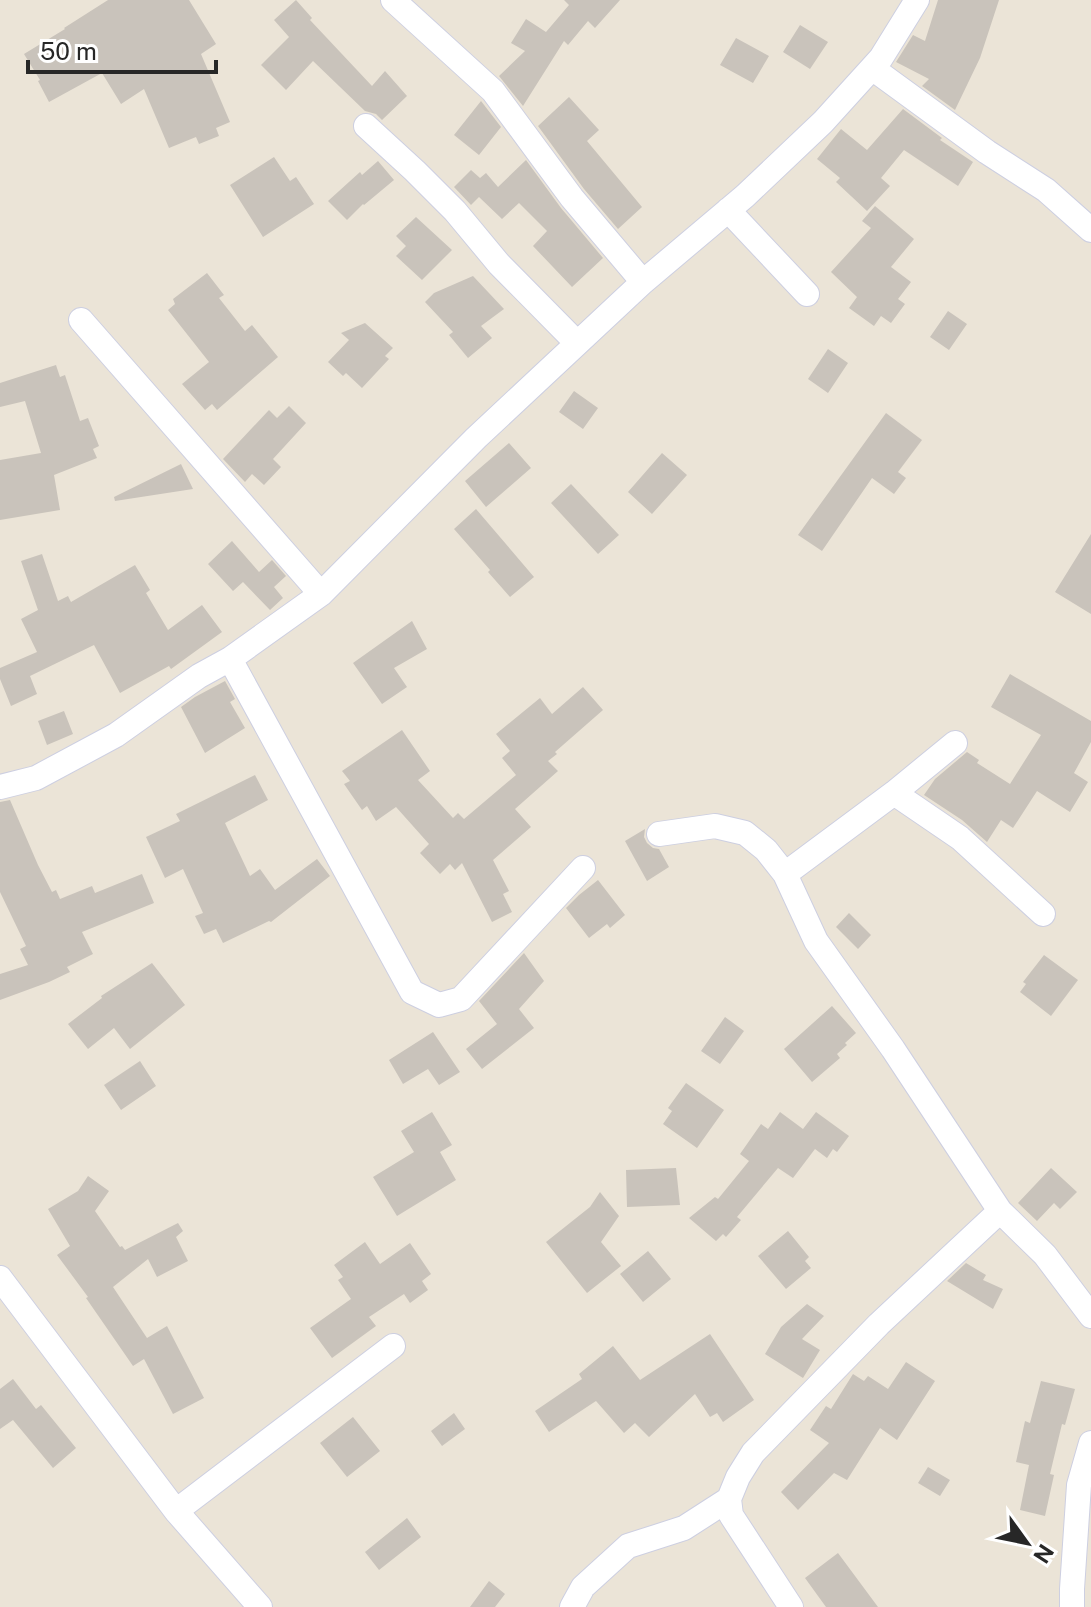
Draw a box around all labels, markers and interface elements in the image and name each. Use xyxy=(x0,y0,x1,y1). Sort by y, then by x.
scale bar xyxy=(28,24,216,74)
text: 50 m xyxy=(40,37,97,65)
north arrow xyxy=(987,1503,1067,1583)
text: N xyxy=(1028,1540,1059,1568)

